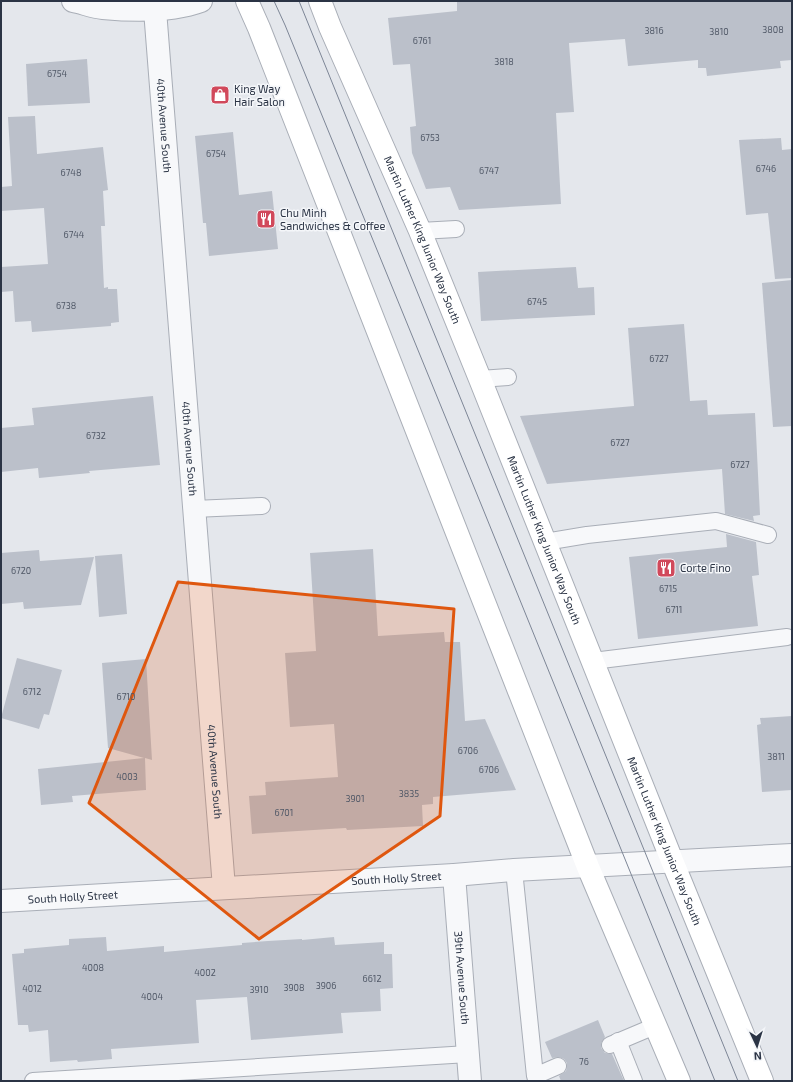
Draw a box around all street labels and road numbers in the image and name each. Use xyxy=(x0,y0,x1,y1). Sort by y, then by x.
street label: 40th Avenue South xyxy=(154,78,175,173)
street label: Martin Luther King Junior Way South xyxy=(382,154,464,325)
street label: 40th Avenue South xyxy=(180,401,200,496)
street label: Martin Luther King Junior Way South xyxy=(505,454,584,626)
street label: 40th Avenue South xyxy=(205,724,226,819)
street label: Martin Luther King Junior Way South xyxy=(625,755,705,927)
street label: South Holly Street xyxy=(351,869,442,887)
street label: South Holly Street xyxy=(27,887,118,905)
street label: 39th Avenue South xyxy=(452,930,473,1025)

